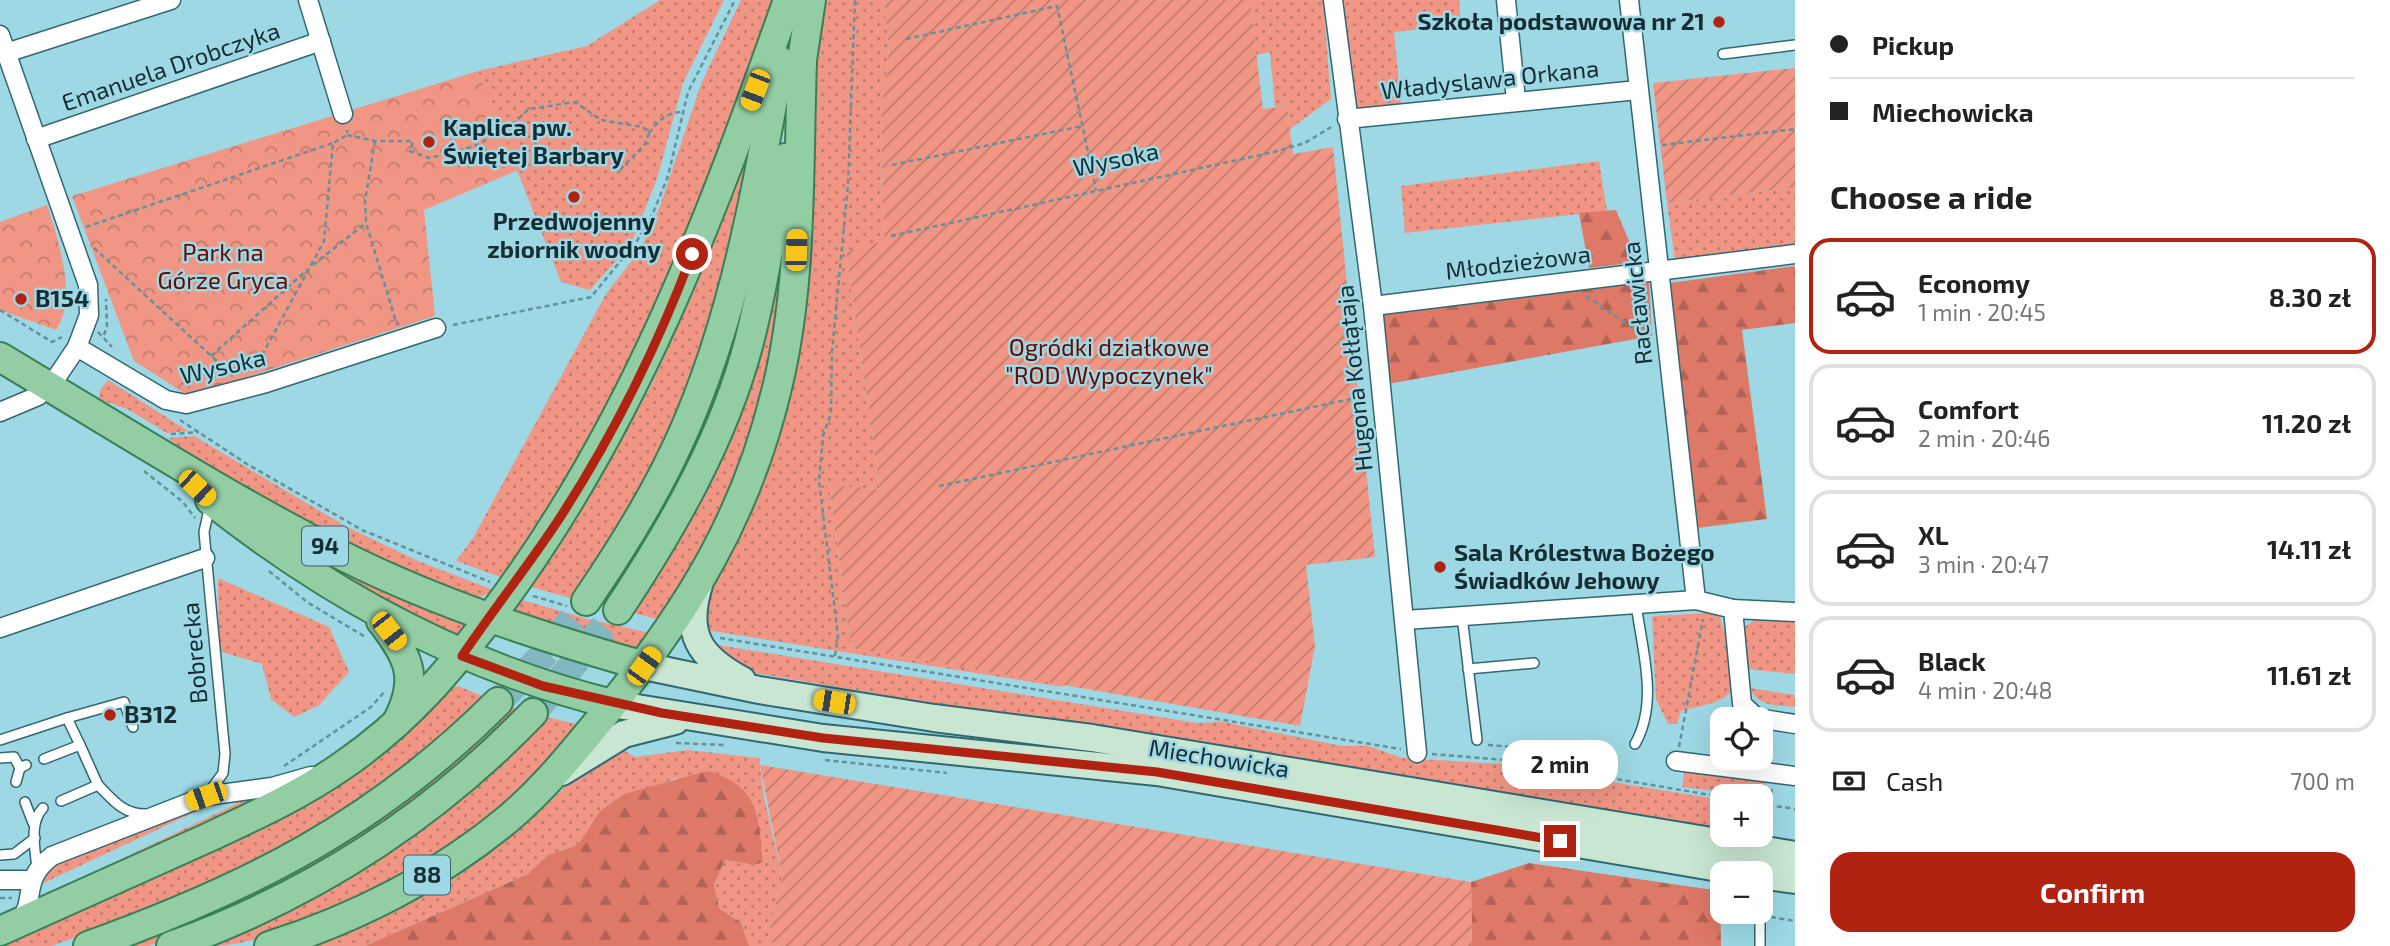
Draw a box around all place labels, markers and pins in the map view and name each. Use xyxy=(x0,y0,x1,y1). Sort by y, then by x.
place label: Szkoła podstawowa nr 21 xyxy=(1417,6,1705,35)
marker: Szkoła podstawowa nr 21 xyxy=(1711,14,1727,30)
place label: Kaplica pw. Świętej Barbary xyxy=(443,112,624,169)
marker: Kaplica pw. Świętej Barbary xyxy=(421,134,437,150)
marker: Przedwojenny zbiornik wodny xyxy=(566,189,582,205)
place label: Przedwojenny zbiornik wodny xyxy=(487,206,661,263)
place label: B154 xyxy=(35,283,89,312)
marker: B154 xyxy=(13,291,29,307)
place label: Sala Królestwa Bożego Świadków Jehowy xyxy=(1454,537,1715,594)
marker: Sala Królestwa Bożego Świadków Jehowy xyxy=(1432,559,1448,575)
place label: B312 xyxy=(124,699,177,728)
marker: B312 xyxy=(102,707,118,723)

